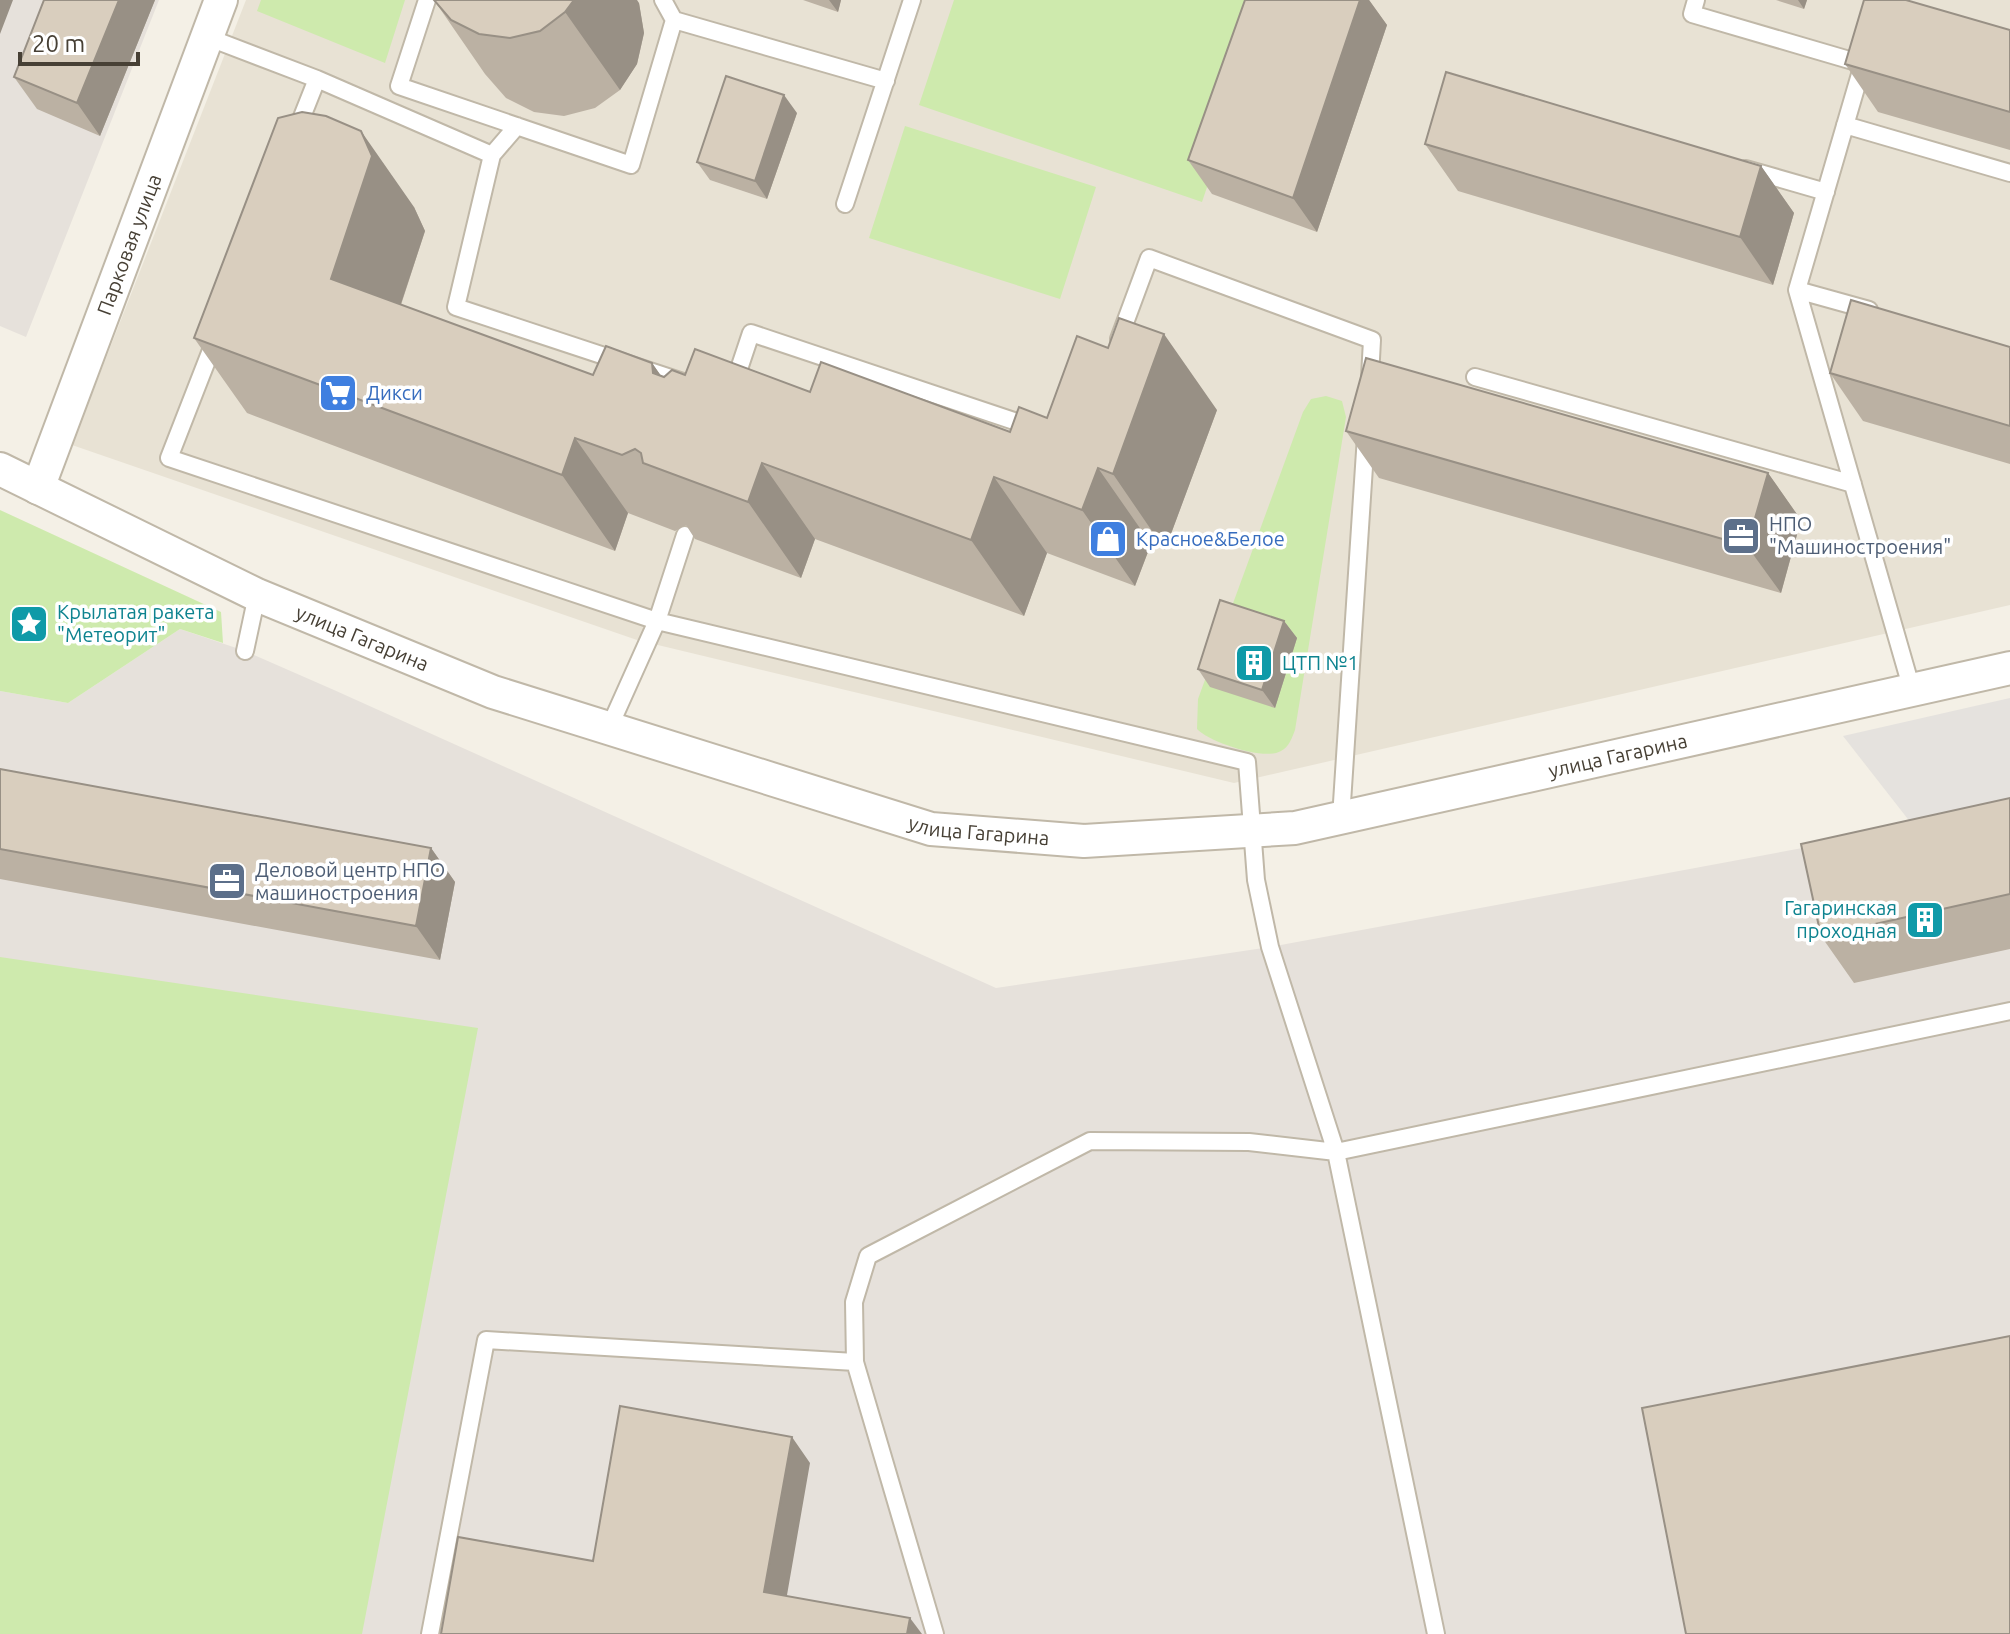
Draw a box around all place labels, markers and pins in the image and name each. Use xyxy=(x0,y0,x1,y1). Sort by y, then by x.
supermarket icon: Дикси xyxy=(317,372,359,414)
place label: Дикси xyxy=(366,381,423,404)
place label: НПО "Машиностроения" xyxy=(1769,512,1951,558)
office icon: НПО "Машиностроения" xyxy=(1720,515,1762,557)
shop icon: Красное&Белое xyxy=(1087,518,1129,560)
place label: Красное&Белое xyxy=(1136,527,1285,550)
place label: Крылатая ракета "Метеорит" xyxy=(57,600,214,646)
place icon: Крылатая ракета "Метеорит" xyxy=(8,603,50,645)
building icon: ЦТП №1 xyxy=(1233,642,1275,684)
place label: ЦТП №1 xyxy=(1282,651,1359,674)
place label: Деловой центр НПО машиностроения xyxy=(255,858,445,904)
office icon: Деловой центр НПО машиностроения xyxy=(206,860,248,902)
place label: Гагаринская проходная xyxy=(1784,896,1897,942)
building icon: Гагаринская проходная xyxy=(1904,899,1946,941)

